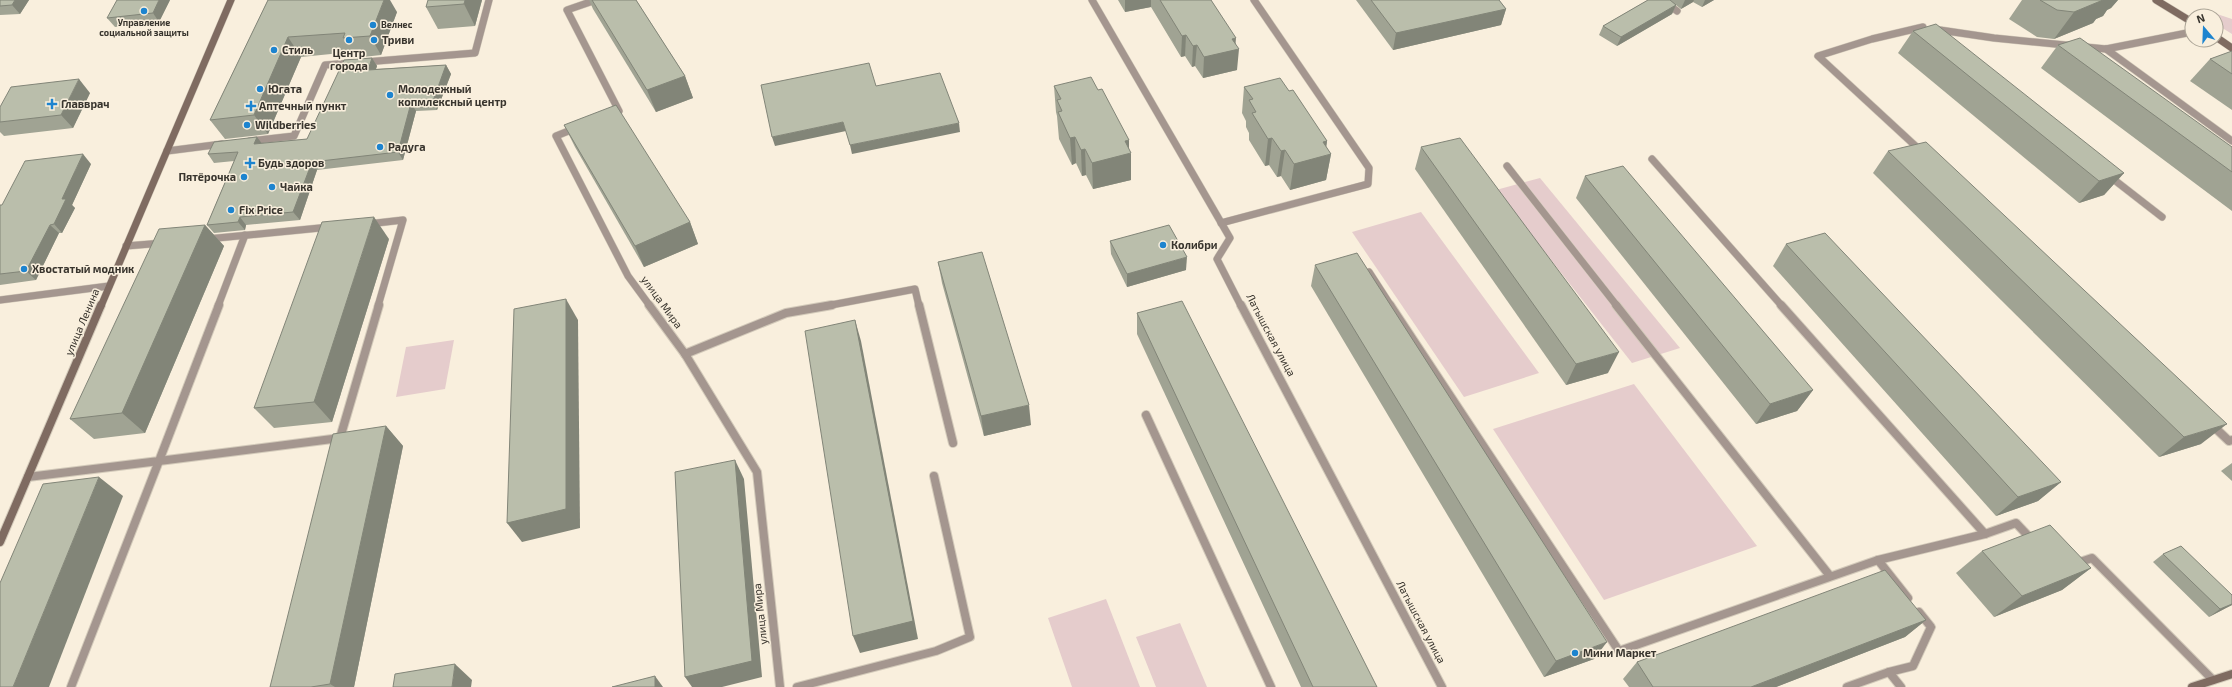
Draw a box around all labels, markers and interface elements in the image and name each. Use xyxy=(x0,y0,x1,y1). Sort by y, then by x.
marker: Управление социальной защиты xyxy=(139,6,149,16)
north arrow xyxy=(2184,8,2224,48)
text: N xyxy=(2195,11,2207,26)
place label: Управление социальной защиты xyxy=(99,17,189,38)
place label: Велнес xyxy=(381,19,413,30)
marker: Велнес xyxy=(368,20,378,30)
place label: Триви xyxy=(382,33,415,46)
marker: Центр города xyxy=(344,35,354,45)
marker: Триви xyxy=(369,35,379,45)
place label: Стиль xyxy=(282,43,313,56)
marker: Стиль xyxy=(269,45,279,55)
place label: Центр города xyxy=(330,46,368,72)
place label: Югата xyxy=(268,82,302,95)
place label: Молодежный копмлексный центр xyxy=(398,82,507,108)
marker: Югата xyxy=(255,84,265,94)
marker: Молодежный копмлексный центр xyxy=(385,90,395,100)
place label: Главврач xyxy=(61,97,110,110)
marker: Главврач xyxy=(46,98,58,110)
place label: Аптечный пункт xyxy=(259,99,347,112)
marker: Аптечный пункт xyxy=(246,101,256,111)
place label: Wildberries xyxy=(255,118,316,131)
marker: Wildberries xyxy=(242,120,252,130)
place label: Радуга xyxy=(388,140,426,153)
marker: Радуга xyxy=(375,142,385,152)
place label: Будь здоров xyxy=(258,156,324,169)
marker: Будь здоров xyxy=(245,158,255,168)
place label: Пятёрочка xyxy=(178,170,236,183)
marker: Пятёрочка xyxy=(239,172,249,182)
place label: Чайка xyxy=(280,180,313,193)
marker: Чайка xyxy=(267,182,277,192)
place label: Fix Price xyxy=(239,203,283,216)
marker: Fix Price xyxy=(226,205,236,215)
place label: Колибри xyxy=(1171,238,1218,251)
marker: Колибри xyxy=(1158,240,1168,250)
place label: Хвостатый модник xyxy=(32,262,134,275)
marker: Хвостатый модник xyxy=(19,264,29,274)
street label: улица Мира xyxy=(638,273,686,331)
street label: улица Ленина xyxy=(62,286,102,358)
street label: Латышская улица xyxy=(1243,291,1299,379)
street label: Латышская улица xyxy=(1393,578,1449,666)
street label: улица Мира xyxy=(750,583,770,645)
place label: Мини Маркет xyxy=(1583,646,1657,659)
marker: Мини Маркет xyxy=(1570,648,1580,658)

